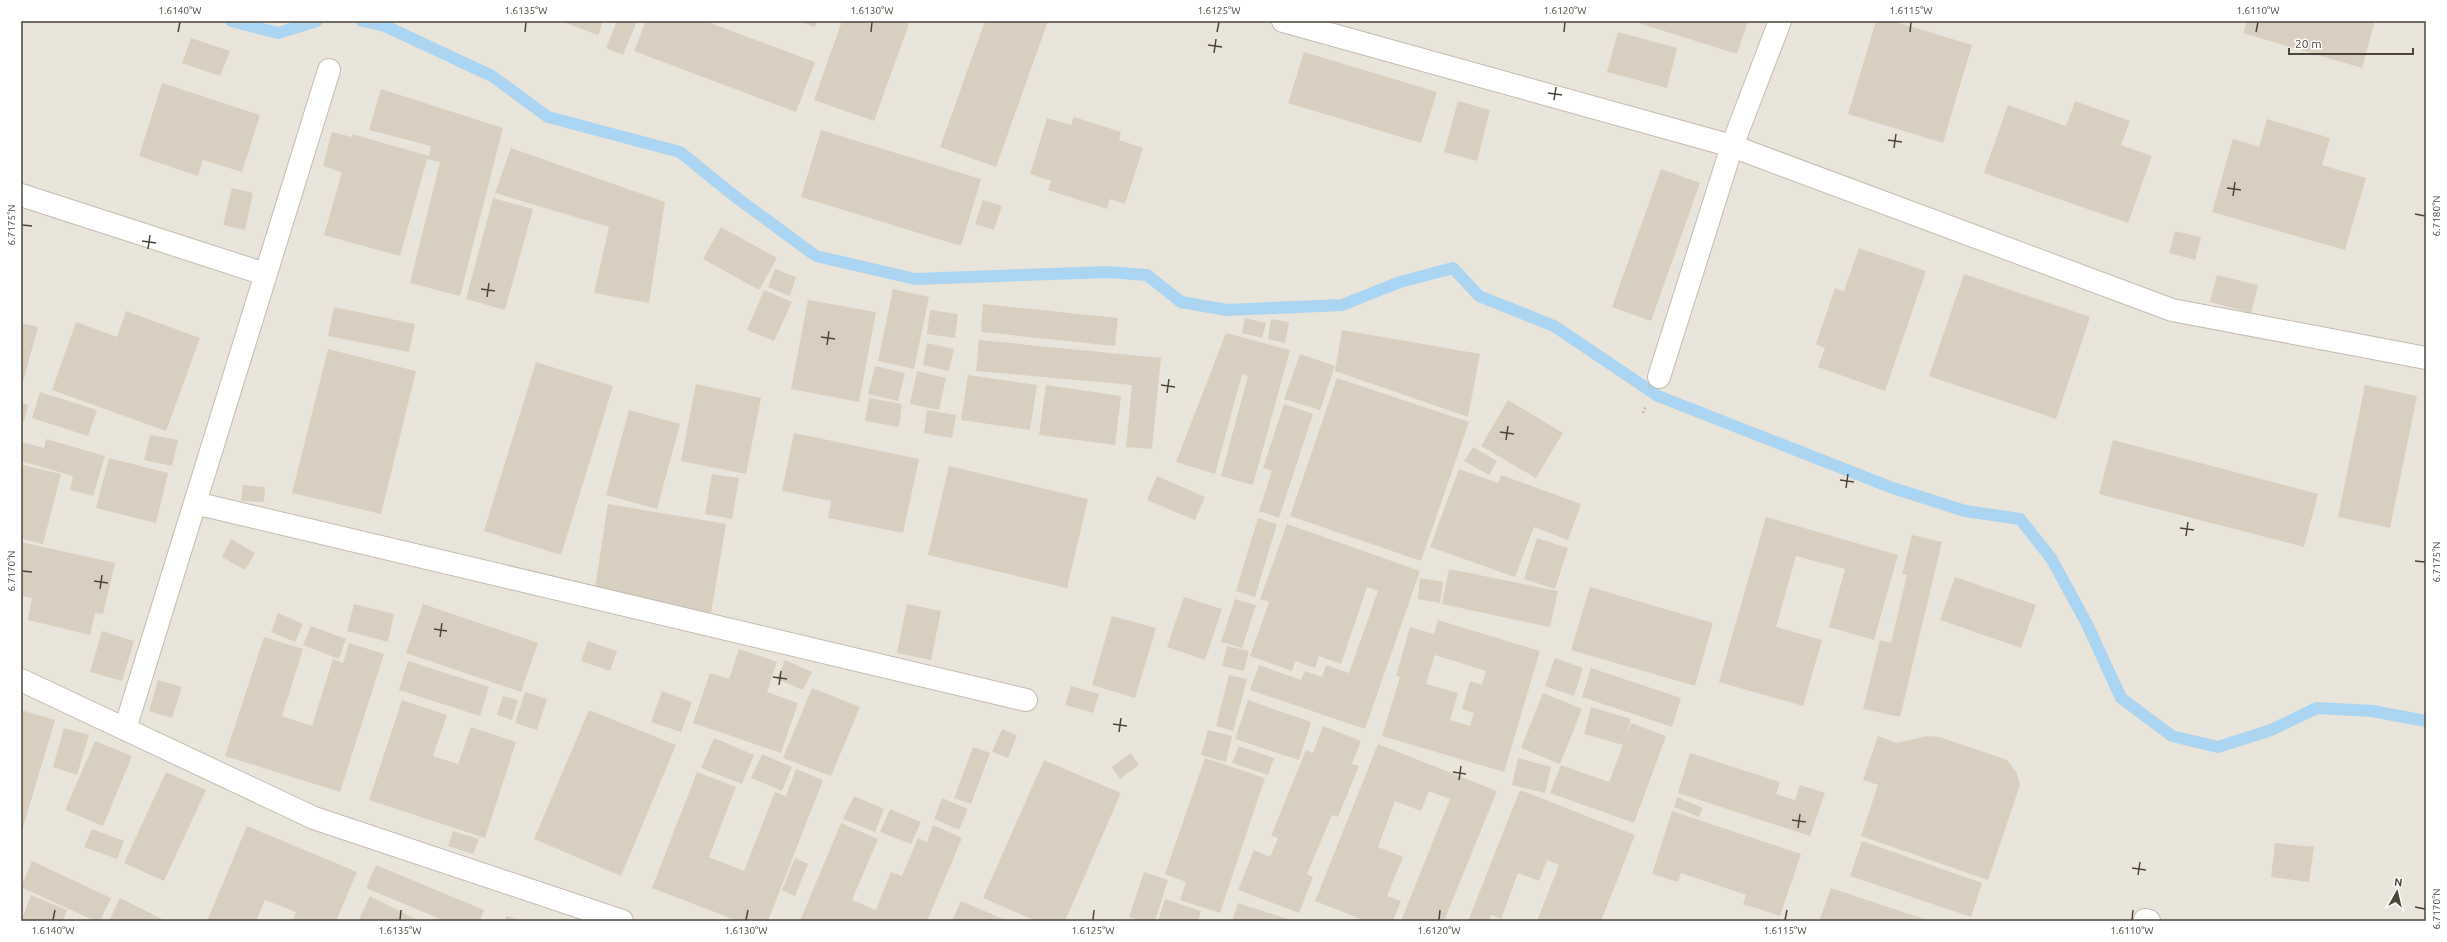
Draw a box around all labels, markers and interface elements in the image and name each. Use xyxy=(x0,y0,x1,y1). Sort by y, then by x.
text: 1.6140°W xyxy=(158,5,202,16)
text: 1.6135°W xyxy=(504,5,548,16)
text: 1.6130°W xyxy=(850,5,894,16)
text: 1.6125°W xyxy=(1197,5,1241,16)
text: 1.6120°W xyxy=(1543,5,1587,16)
text: 1.6115°W xyxy=(1889,5,1933,16)
text: 1.6110°W xyxy=(2236,5,2280,16)
scale bar xyxy=(2289,30,2413,56)
text: 20 m xyxy=(2295,37,2322,50)
text: 6.7180°N xyxy=(2431,195,2442,237)
text: 6.7175°N xyxy=(6,204,17,246)
text: 6.7175°N xyxy=(2431,541,2442,583)
text: 6.7170°N xyxy=(6,550,17,592)
north arrow xyxy=(2377,872,2417,912)
text: N xyxy=(2393,876,2403,889)
text: 6.7170°N xyxy=(2431,888,2442,930)
text: 1.6140°W xyxy=(31,925,75,936)
text: 1.6135°W xyxy=(378,925,422,936)
text: 1.6130°W xyxy=(724,925,768,936)
text: 1.6125°W xyxy=(1071,925,1115,936)
text: 1.6120°W xyxy=(1417,925,1461,936)
text: 1.6115°W xyxy=(1763,925,1807,936)
text: 1.6110°W xyxy=(2110,925,2154,936)

